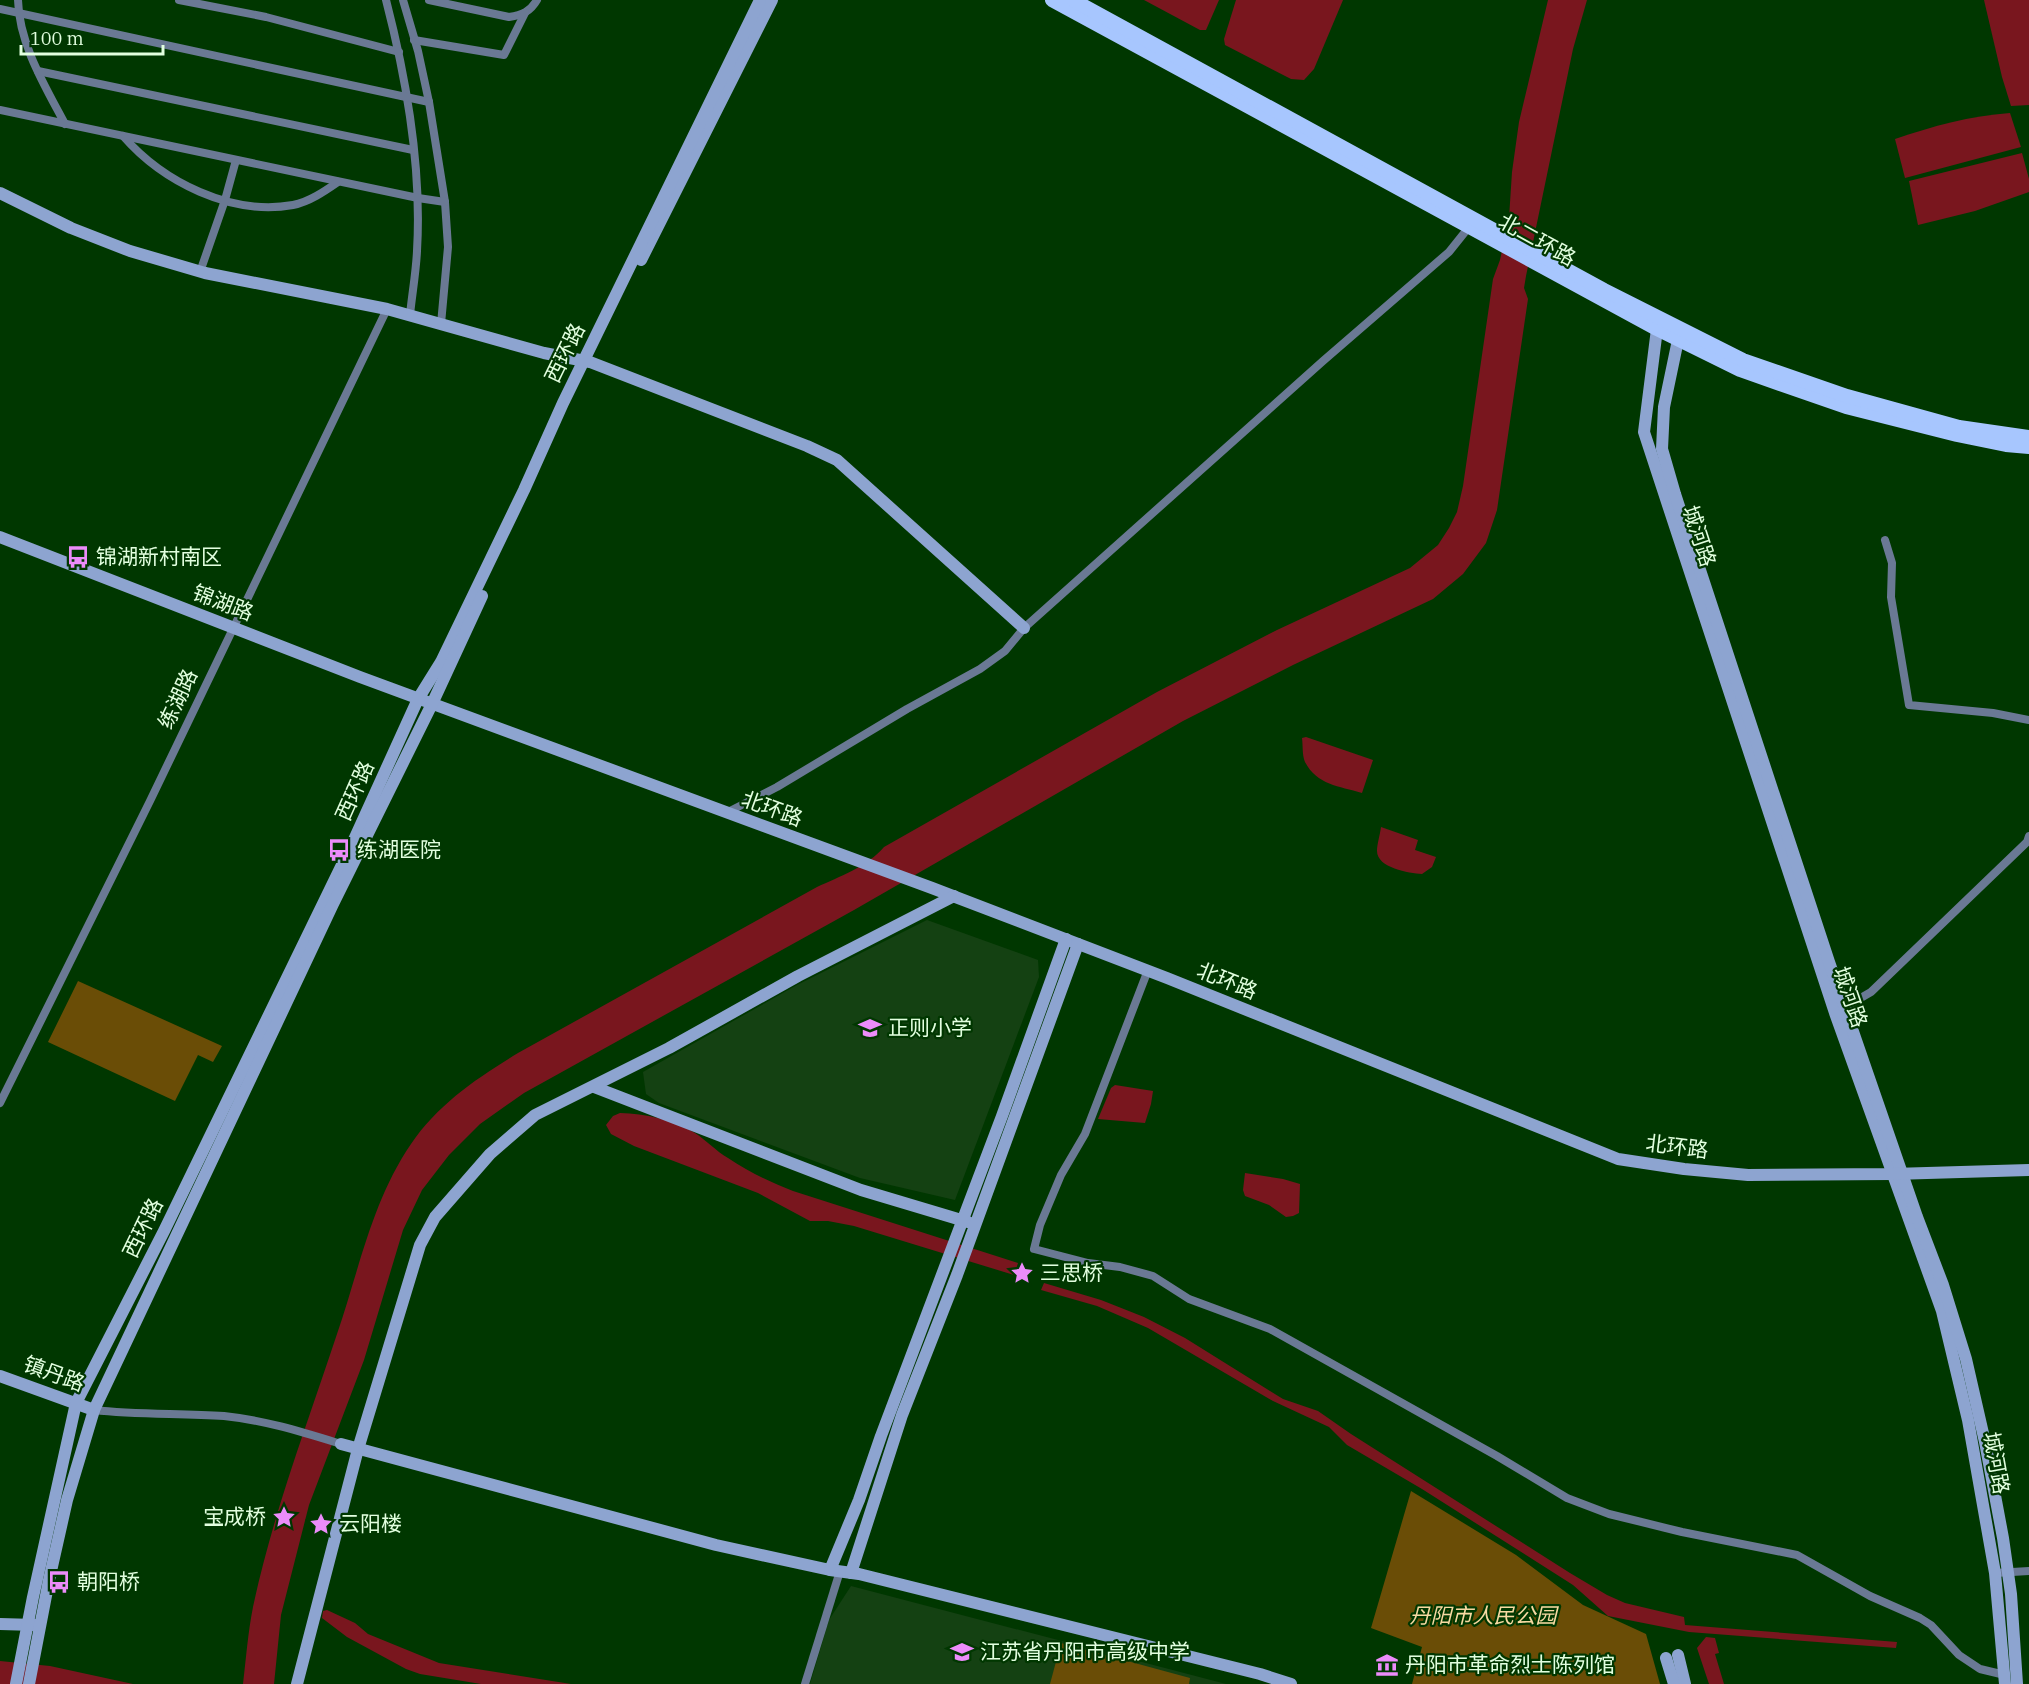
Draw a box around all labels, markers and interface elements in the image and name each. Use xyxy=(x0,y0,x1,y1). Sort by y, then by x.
scale bar xyxy=(21,18,164,56)
text: 100 m xyxy=(30,27,84,50)
street label: 北二环路 xyxy=(1494,207,1581,272)
street label: 西环路 xyxy=(538,318,590,387)
street label: 城河路 xyxy=(1677,501,1723,570)
place label: 锦湖新村南区 xyxy=(96,542,222,570)
bus stop icon: 锦湖新村南区 xyxy=(65,544,91,570)
street label: 锦湖路 xyxy=(189,578,258,626)
street label: 练湖路 xyxy=(151,664,203,733)
street label: 西环路 xyxy=(328,756,380,825)
street label: 北环路 xyxy=(738,784,807,832)
place label: 练湖医院 xyxy=(357,835,441,863)
bus stop icon: 练湖医院 xyxy=(326,837,352,863)
street label: 北环路 xyxy=(1193,955,1262,1005)
street label: 城河路 xyxy=(1827,962,1874,1031)
place label: 正则小学 xyxy=(888,1013,972,1041)
school or university icon: 正则小学 xyxy=(857,1015,883,1041)
street label: 北环路 xyxy=(1644,1128,1710,1164)
street label: 西环路 xyxy=(116,1193,168,1262)
place label: 三思桥 xyxy=(1040,1258,1103,1286)
place icon: 三思桥 xyxy=(1009,1260,1035,1286)
street label: 镇丹路 xyxy=(20,1349,89,1397)
street label: 城河路 xyxy=(1978,1429,2016,1496)
place label: 宝成桥 xyxy=(203,1502,266,1530)
place icon: 宝成桥 xyxy=(271,1504,297,1530)
place label: 云阳楼 xyxy=(339,1509,402,1537)
place icon: 云阳楼 xyxy=(308,1511,334,1537)
place label: 朝阳桥 xyxy=(77,1567,140,1595)
bus stop icon: 朝阳桥 xyxy=(46,1569,72,1595)
park label: 丹阳市人民公园 xyxy=(1410,1601,1559,1629)
place label: 江苏省丹阳市高级中学 xyxy=(980,1637,1190,1665)
school or university icon: 江苏省丹阳市高级中学 xyxy=(949,1639,975,1665)
place label: 丹阳市革命烈士陈列馆 xyxy=(1405,1650,1615,1678)
museum icon: 丹阳市革命烈士陈列馆 xyxy=(1374,1652,1400,1678)

